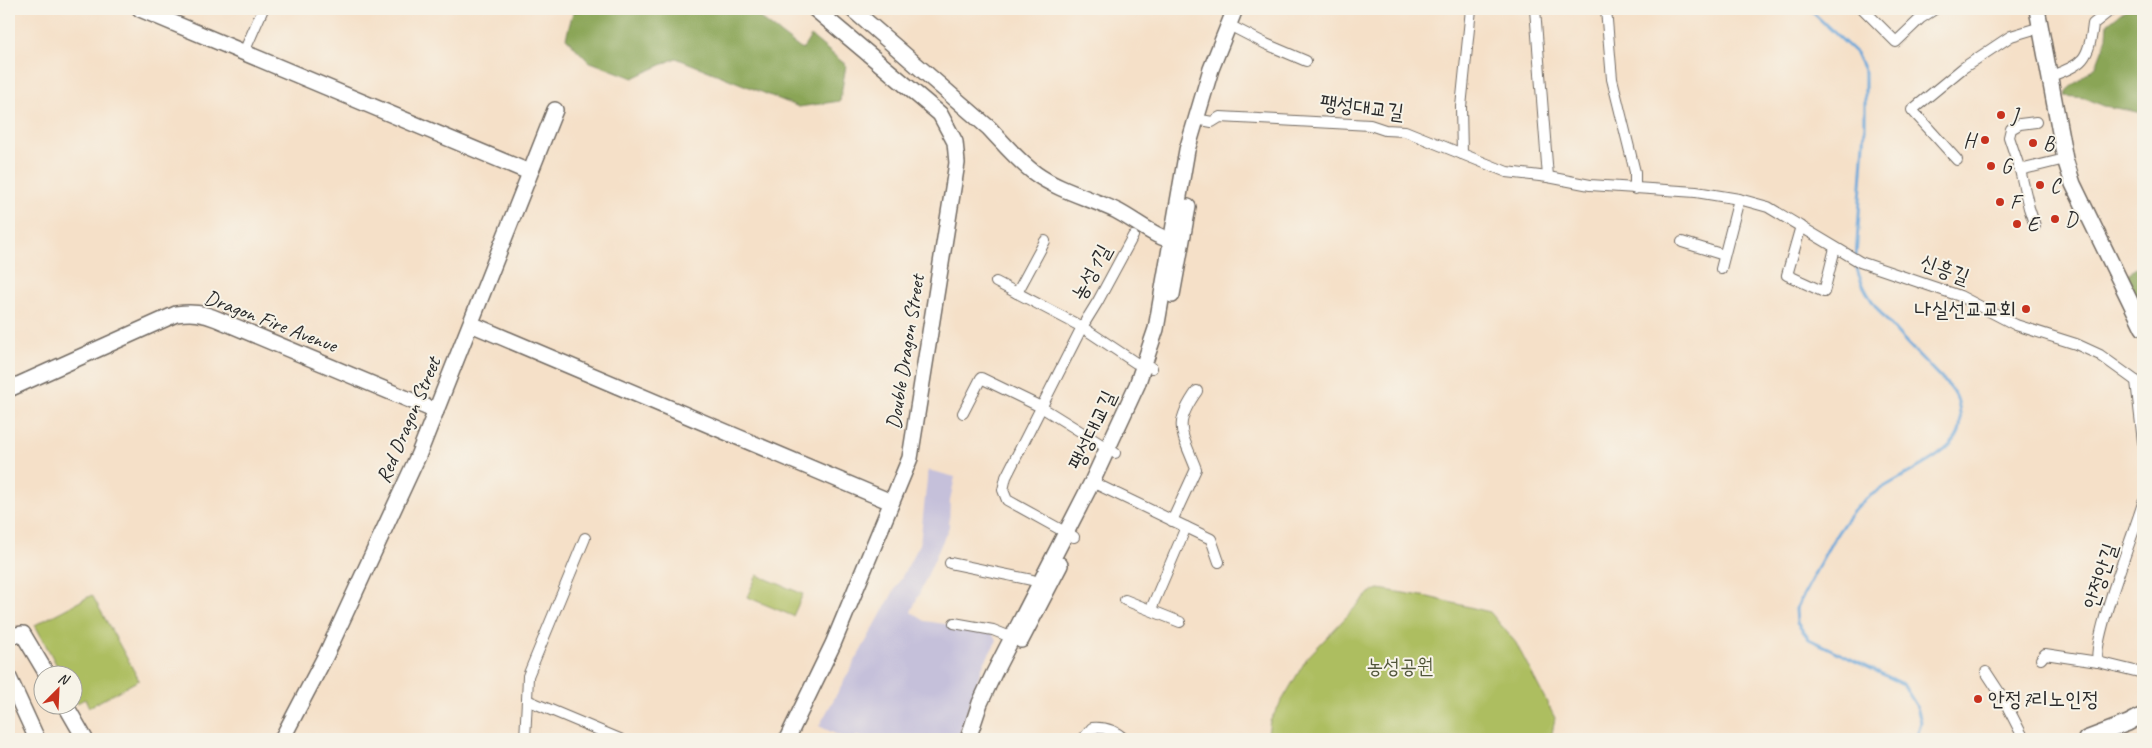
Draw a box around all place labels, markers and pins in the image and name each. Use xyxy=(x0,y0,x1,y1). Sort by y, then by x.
place label: J xyxy=(2010,102,2021,128)
marker: J xyxy=(1995,109,2007,121)
place label: H xyxy=(1963,127,1978,153)
place label: B xyxy=(2043,130,2056,156)
marker: H xyxy=(1979,134,1991,146)
marker: B xyxy=(2027,137,2039,149)
place label: G xyxy=(2001,153,2014,179)
marker: G xyxy=(1985,160,1997,172)
place label: C xyxy=(2050,172,2062,198)
marker: C xyxy=(2034,179,2046,191)
place label: F xyxy=(2010,189,2024,215)
marker: F xyxy=(1994,196,2006,208)
place label: D xyxy=(2065,206,2079,232)
place label: E xyxy=(2027,211,2041,237)
marker: D xyxy=(2049,213,2061,225)
marker: E xyxy=(2011,218,2023,230)
place label: 나실선교교회 xyxy=(1915,296,2016,322)
marker: 나실선교교회 xyxy=(2020,303,2032,315)
place label: 안정7리노인정 xyxy=(1988,686,2099,712)
marker: 안정7리노인정 xyxy=(1972,693,1984,705)

